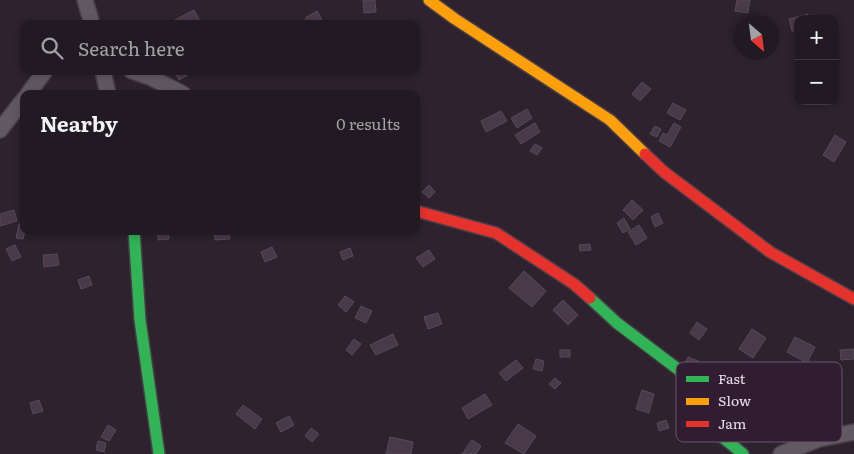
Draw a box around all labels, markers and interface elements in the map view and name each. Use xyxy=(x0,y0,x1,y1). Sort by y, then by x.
north arrow xyxy=(734,15,779,60)
map controls xyxy=(794,15,839,105)
button: + xyxy=(794,15,839,60)
search box xyxy=(20,20,420,75)
icon: search xyxy=(38,34,66,62)
text: Search here xyxy=(78,34,185,62)
button: − xyxy=(794,60,839,105)
text: Nearby xyxy=(40,107,118,138)
text: 0 results xyxy=(336,111,400,135)
legend xyxy=(676,362,842,442)
text: Fast xyxy=(718,368,746,388)
text: Slow xyxy=(718,390,751,410)
text: Jam xyxy=(718,413,747,433)

